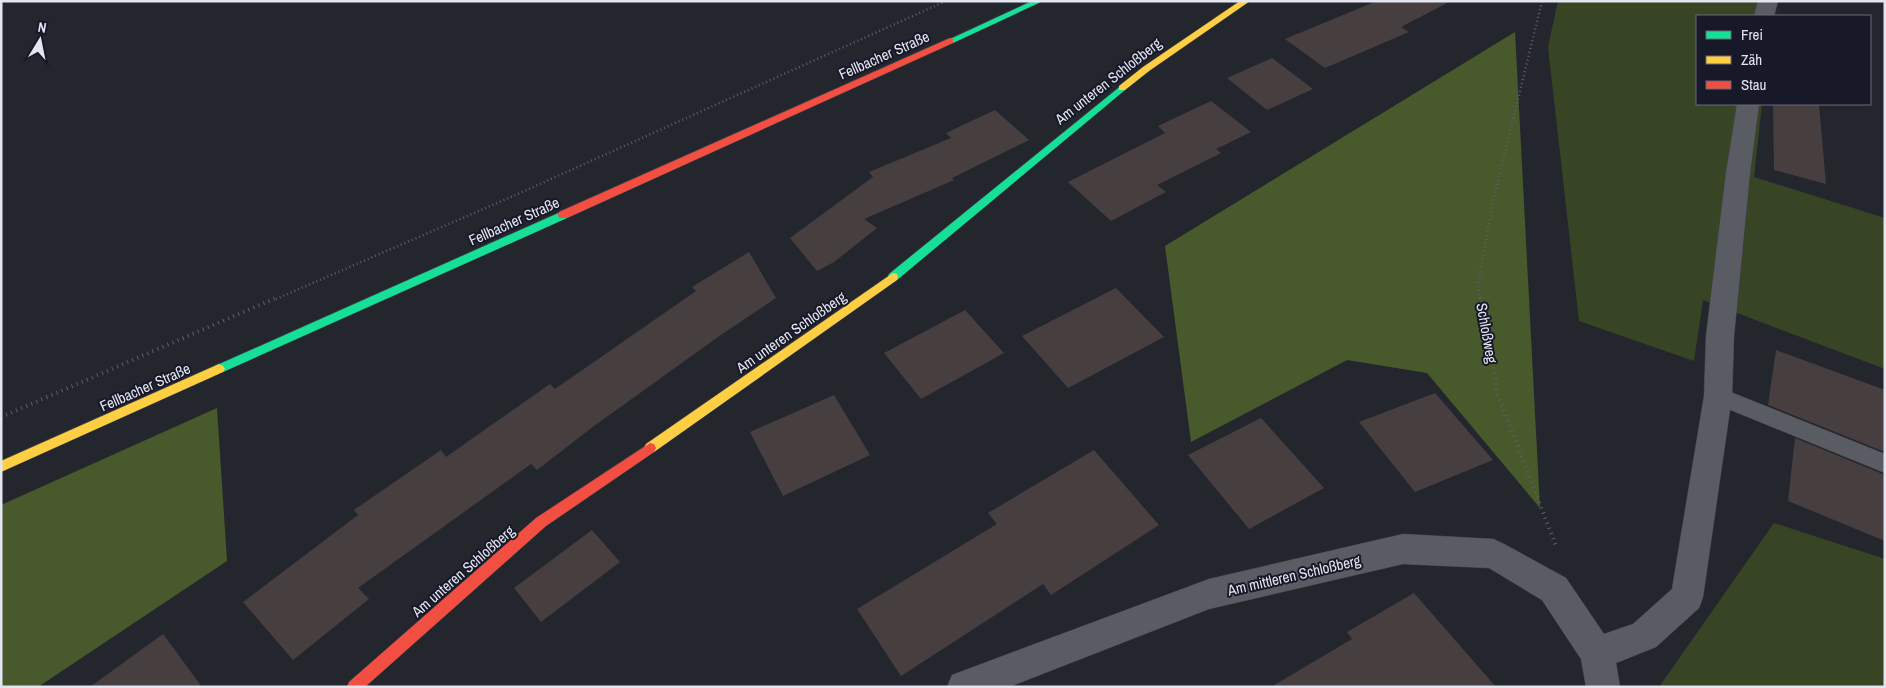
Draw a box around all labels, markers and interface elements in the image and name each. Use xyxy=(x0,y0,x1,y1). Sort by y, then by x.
north arrow xyxy=(15,15,65,65)
legend xyxy=(1696,15,1871,105)
text: N xyxy=(37,18,48,37)
text: Frei xyxy=(1741,24,1763,45)
street label: Fellbacher Straße xyxy=(835,26,933,84)
street label: Am unteren Schloßberg xyxy=(1050,33,1166,130)
text: Zäh xyxy=(1741,49,1762,70)
text: Stau xyxy=(1741,74,1766,95)
street label: Fellbacher Straße xyxy=(465,192,563,250)
street label: Am unteren Schloßberg xyxy=(731,286,850,378)
street label: Schloßweg xyxy=(1471,301,1503,365)
street label: Fellbacher Straße xyxy=(96,358,194,416)
street label: Am unteren Schloßberg xyxy=(406,520,519,622)
street label: Am mittleren Schloßberg xyxy=(1224,549,1363,601)

